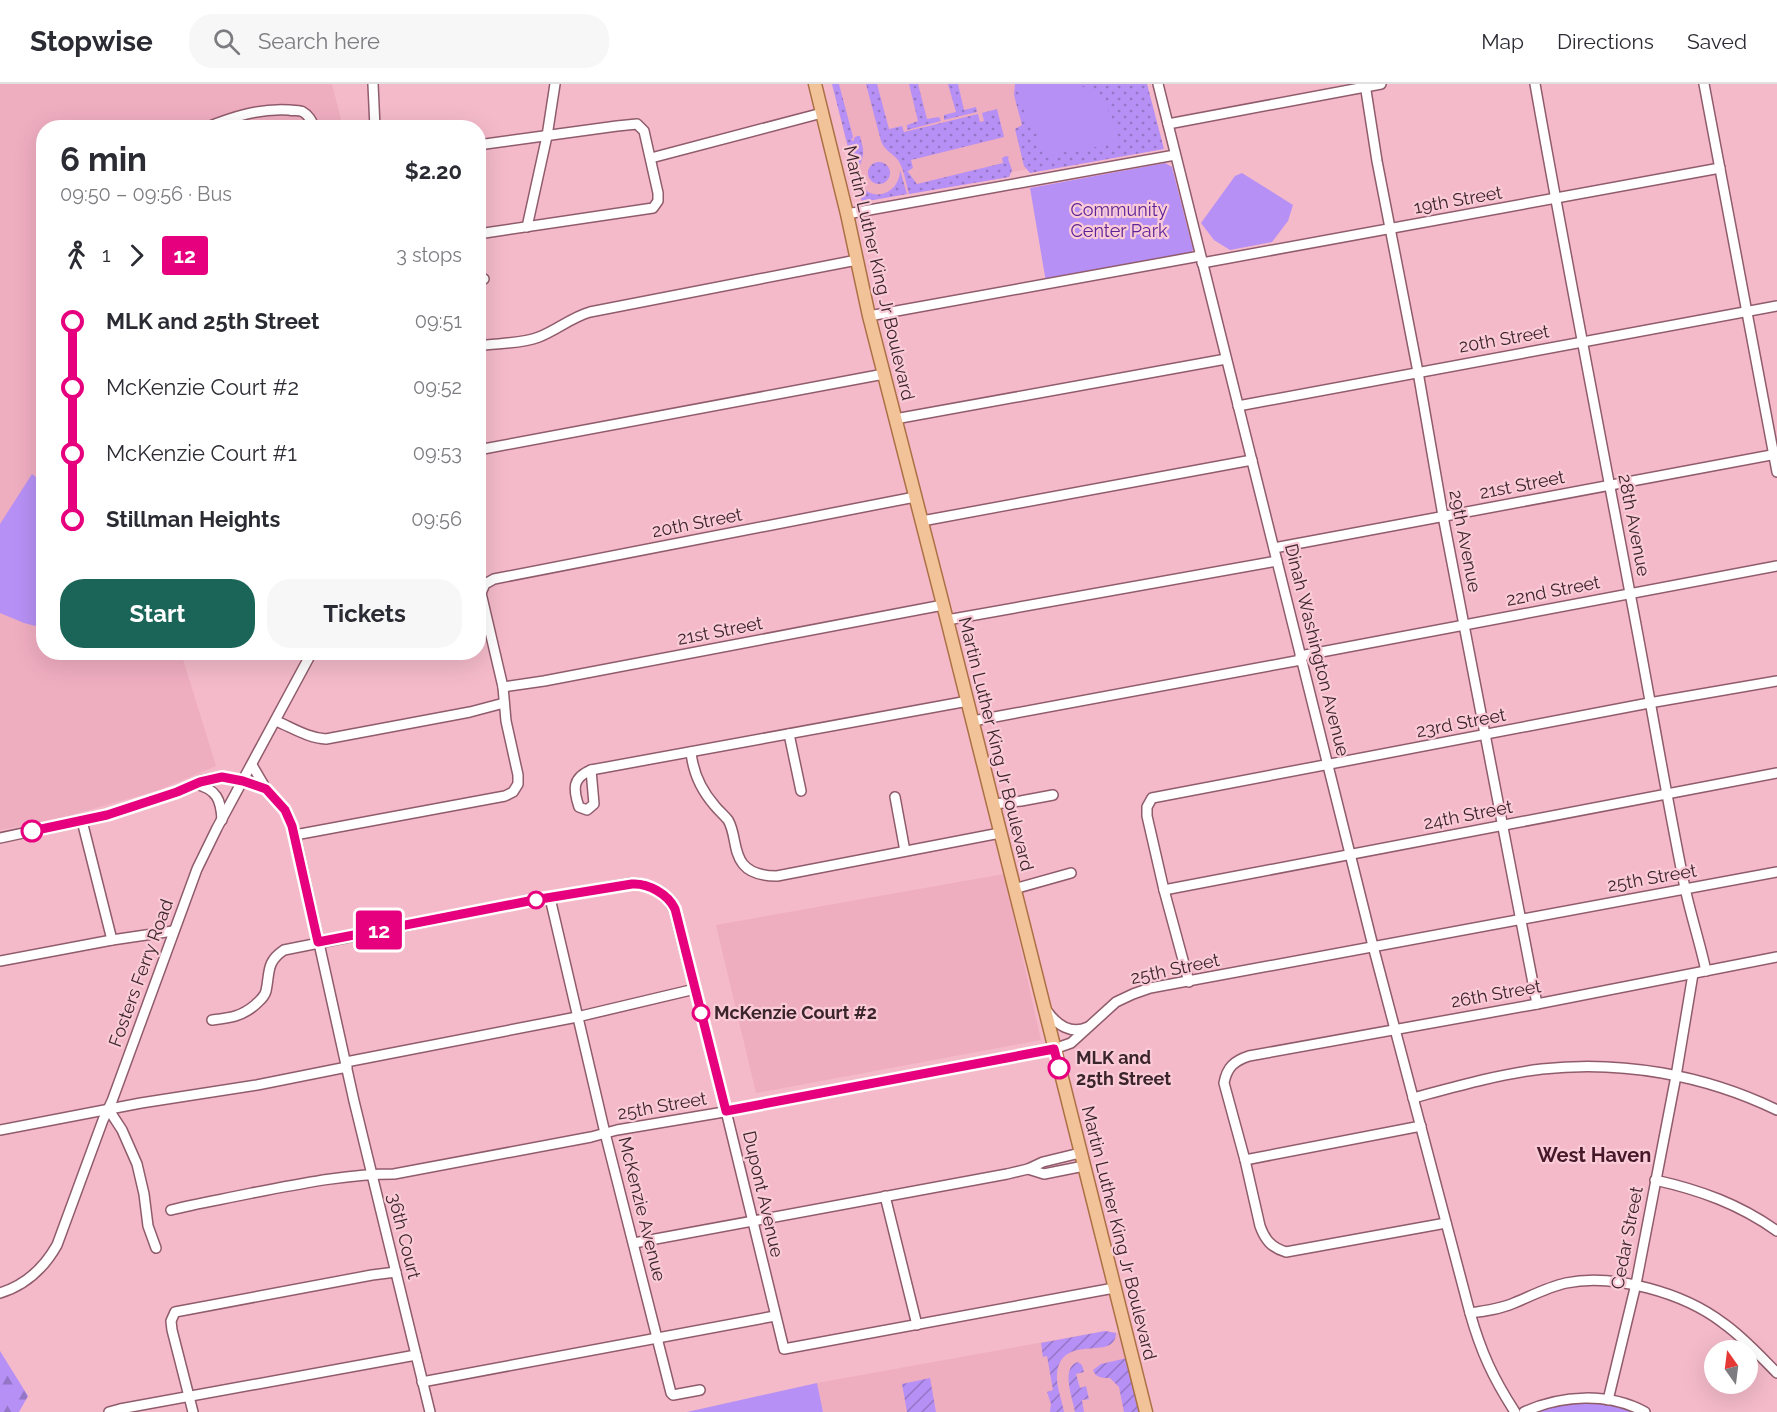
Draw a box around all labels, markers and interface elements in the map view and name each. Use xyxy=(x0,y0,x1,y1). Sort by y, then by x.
search box xyxy=(189,14,609,68)
text: Stopwise xyxy=(30,25,153,58)
icon: search xyxy=(210,25,243,58)
text: Search here xyxy=(258,28,380,54)
text: Map xyxy=(1481,29,1524,54)
text: Directions xyxy=(1557,29,1654,54)
text: Saved xyxy=(1687,29,1747,54)
text: 6 min xyxy=(60,140,147,179)
street label: Martin Luther King Jr Boulevard xyxy=(840,143,919,402)
text: $2.20 xyxy=(405,158,462,184)
street label: 19th Street xyxy=(1412,181,1504,218)
text: 09:50 – 09:56 · Bus xyxy=(60,182,232,206)
park label: Community Center Park xyxy=(1070,199,1168,241)
icon: walk xyxy=(60,239,93,272)
icon: forward xyxy=(120,239,153,272)
text: 1 xyxy=(102,243,111,267)
text: 12 xyxy=(174,243,196,268)
text: 3 stops xyxy=(396,243,462,267)
text: MLK and 25th Street xyxy=(106,308,319,334)
text: 09:51 xyxy=(415,309,462,333)
street label: 20th Street xyxy=(1457,320,1551,357)
text: McKenzie Court #2 xyxy=(106,374,299,400)
text: 09:52 xyxy=(413,375,462,399)
text: McKenzie Court #1 xyxy=(106,440,297,466)
text: 09:53 xyxy=(413,441,462,465)
street label: 21st Street xyxy=(1478,466,1566,503)
street label: 28th Avenue xyxy=(1614,472,1655,578)
street label: 29th Avenue xyxy=(1445,488,1486,594)
street label: 20th Street xyxy=(650,503,744,542)
text: Stillman Heights xyxy=(106,506,280,532)
text: 09:56 xyxy=(411,507,462,531)
street label: Dinah Washington Avenue xyxy=(1281,541,1354,759)
street label: 22nd Street xyxy=(1504,571,1602,610)
button: Start xyxy=(60,579,255,648)
button: Tickets xyxy=(267,579,462,648)
street label: 21st Street xyxy=(676,612,764,649)
street label: Martin Luther King Jr Boulevard xyxy=(955,615,1038,873)
street label: 23rd Street xyxy=(1414,704,1507,741)
street label: 24th Street xyxy=(1422,796,1514,833)
unlabelled marker xyxy=(21,820,43,842)
street label: 25th Street xyxy=(1606,859,1698,896)
unlabelled marker xyxy=(527,891,545,909)
street label: Fosters Ferry Road xyxy=(104,896,177,1050)
line badge: 12 xyxy=(352,910,406,950)
text: 12 xyxy=(368,918,390,943)
street label: 25th Street xyxy=(1129,949,1221,988)
street label: 26th Street xyxy=(1449,975,1543,1012)
place label: McKenzie Court #2 xyxy=(714,1002,877,1023)
marker: McKenzie Court #2 xyxy=(692,1004,710,1022)
place label: MLK and 25th Street xyxy=(1076,1047,1171,1089)
marker: MLK and 25th Street xyxy=(1048,1057,1070,1079)
street label: 25th Street xyxy=(616,1087,708,1124)
street label: Martin Luther King Jr Boulevard xyxy=(1078,1104,1161,1362)
street label: Dupont Avenue xyxy=(739,1129,788,1260)
street label: McKenzie Avenue xyxy=(614,1134,671,1284)
district label: West Haven xyxy=(1537,1143,1651,1167)
street label: Cedar Street xyxy=(1606,1185,1647,1291)
street label: 36th Court xyxy=(384,1191,425,1281)
north arrow xyxy=(1704,1340,1758,1394)
map controls xyxy=(1704,1340,1758,1394)

